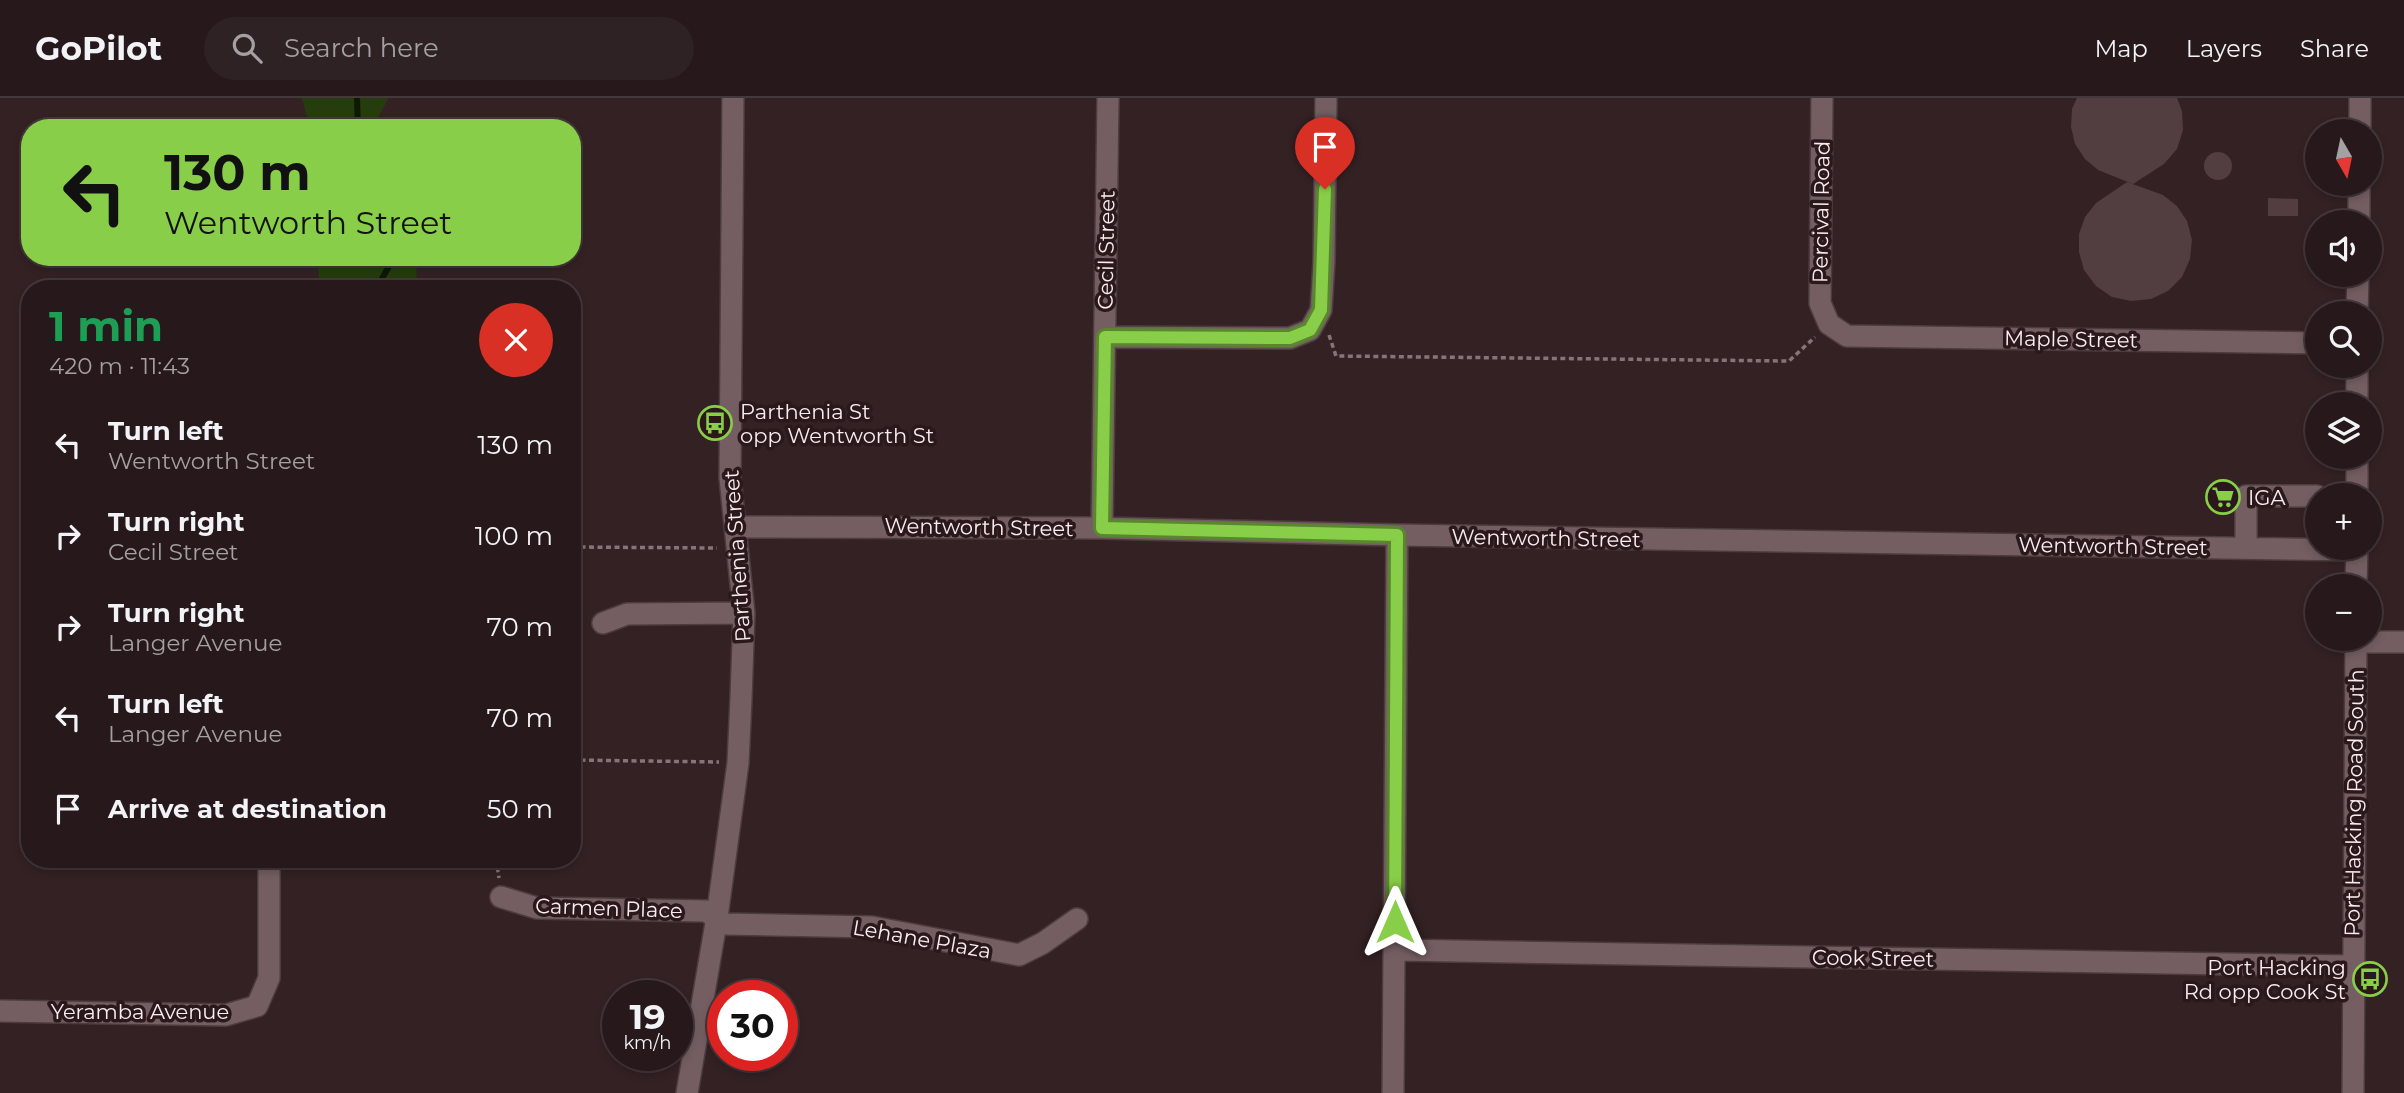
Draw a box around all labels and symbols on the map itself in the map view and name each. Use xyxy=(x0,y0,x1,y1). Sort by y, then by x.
pin xyxy=(1295,117,1355,189)
north arrow xyxy=(2305,119,2382,196)
street label: Percival Road xyxy=(1807,141,1835,283)
street label: Cecil Street xyxy=(1092,190,1120,310)
street label: Maple Street xyxy=(2004,325,2138,353)
place label: Parthenia St opp Wentworth St xyxy=(740,399,934,448)
bus stop icon: Parthenia St opp Wentworth St xyxy=(696,404,734,442)
street label: Parthenia Street xyxy=(719,469,755,643)
supermarket icon: IGA xyxy=(2204,478,2242,516)
place label: IGA xyxy=(2248,485,2287,510)
street label: Wentworth Street xyxy=(884,513,1074,541)
street label: Wentworth Street xyxy=(1451,524,1641,552)
street label: Wentworth Street xyxy=(2018,532,2208,560)
street label: Port Hacking Road South xyxy=(2339,669,2369,937)
position arrow xyxy=(1358,885,1432,959)
street label: Carmen Place xyxy=(535,893,683,923)
street label: Lehane Plaza xyxy=(851,915,993,963)
street label: Cook Street xyxy=(1812,944,1934,972)
place label: Port Hacking Rd opp Cook St xyxy=(2184,955,2346,1004)
bus stop icon: Port Hacking Rd opp Cook St xyxy=(2351,960,2389,998)
speed limit sign: 30 xyxy=(707,980,798,1071)
street label: Yeramba Avenue xyxy=(51,999,229,1024)

